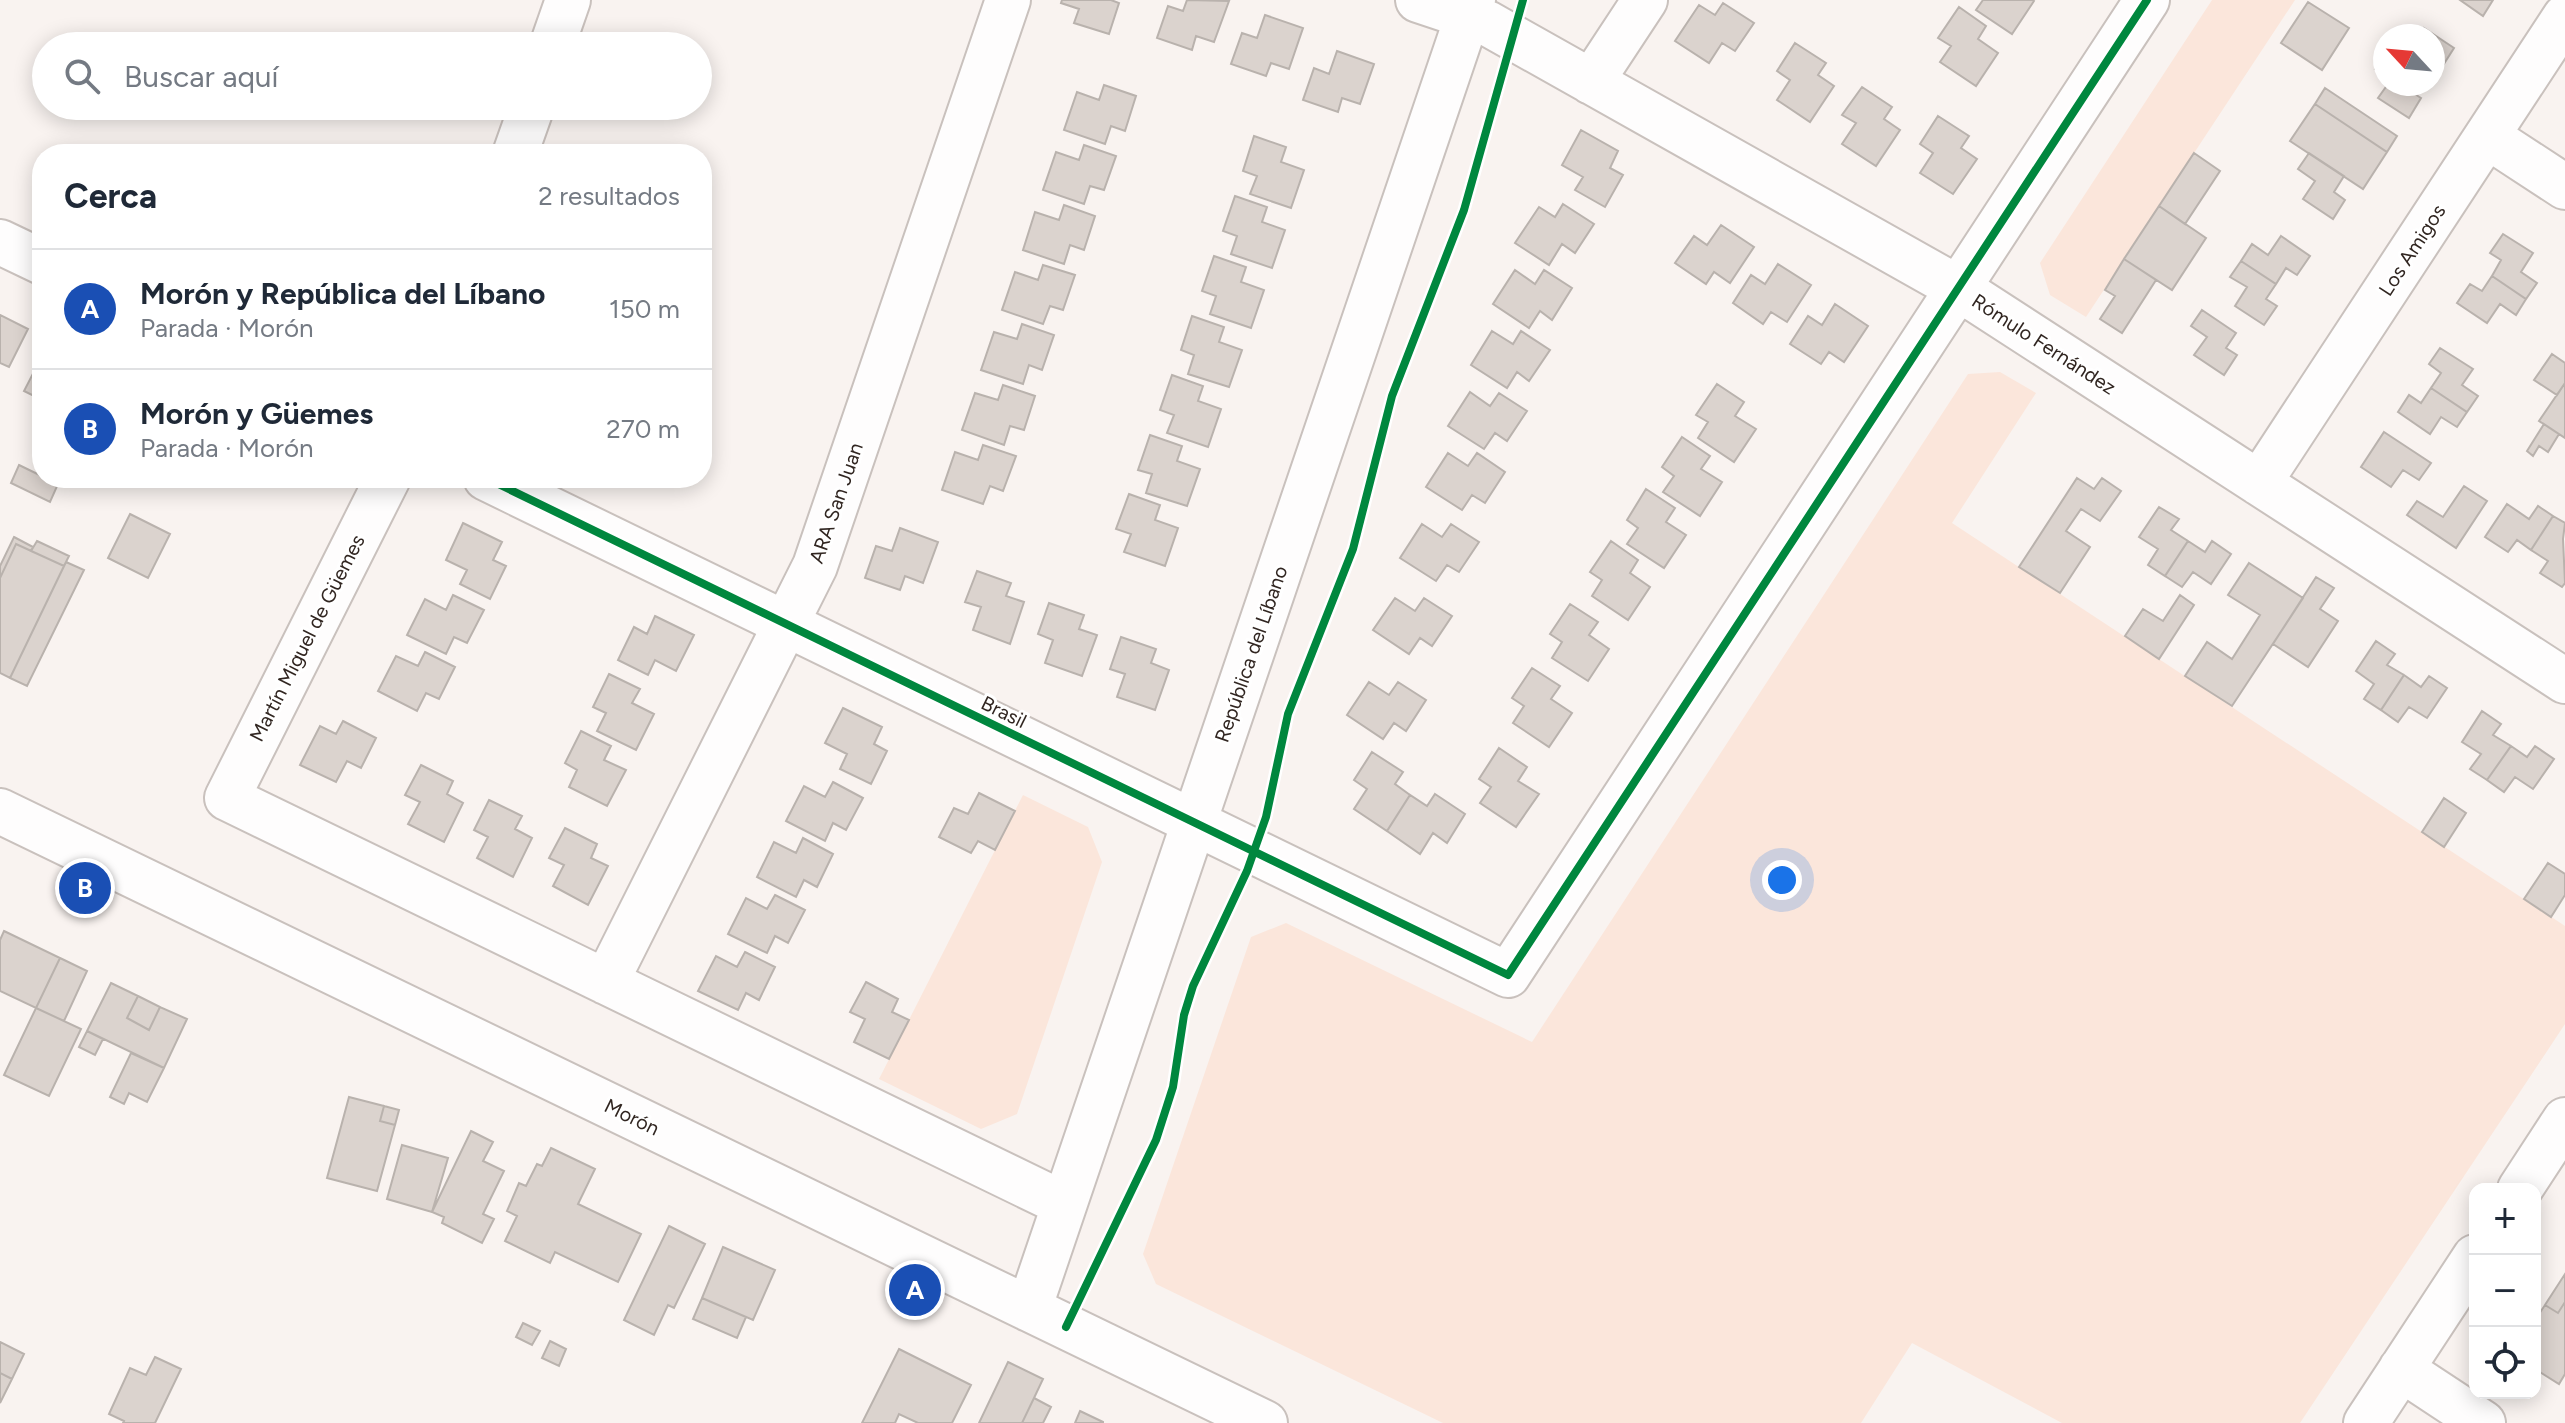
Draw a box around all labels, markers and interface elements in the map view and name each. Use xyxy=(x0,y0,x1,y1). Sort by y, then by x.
north arrow xyxy=(2373,24,2445,96)
search box xyxy=(32,32,712,120)
icon: search xyxy=(60,54,104,98)
text: Buscar aquí xyxy=(124,58,278,95)
text: Cerca xyxy=(64,176,157,217)
text: 2 resultados xyxy=(538,180,680,212)
street label: Los Amigos xyxy=(2374,200,2450,300)
text: Morón y República del Líbano xyxy=(140,275,546,312)
street label: Rómulo Fernández xyxy=(1968,289,2120,399)
text: A xyxy=(81,293,99,325)
text: 150 m xyxy=(609,293,680,325)
text: Parada · Morón xyxy=(140,312,314,344)
text: Morón y Güemes xyxy=(140,395,373,432)
text: B xyxy=(82,413,98,445)
text: 270 m xyxy=(606,413,680,445)
text: Parada · Morón xyxy=(140,432,314,464)
street label: ARA San Juan xyxy=(804,440,868,566)
street label: Martín Miguel de Güemes xyxy=(244,531,370,745)
street label: República del Líbano xyxy=(1210,563,1292,745)
street label: Brasil xyxy=(977,691,1031,733)
pin: B xyxy=(59,858,111,918)
your location xyxy=(1762,860,1802,900)
street label: Morón xyxy=(601,1093,663,1141)
map controls xyxy=(2469,1183,2541,1399)
button: + xyxy=(2469,1183,2541,1255)
button: − xyxy=(2469,1255,2541,1327)
pin: A xyxy=(889,1260,941,1320)
button: locate xyxy=(2469,1327,2541,1399)

